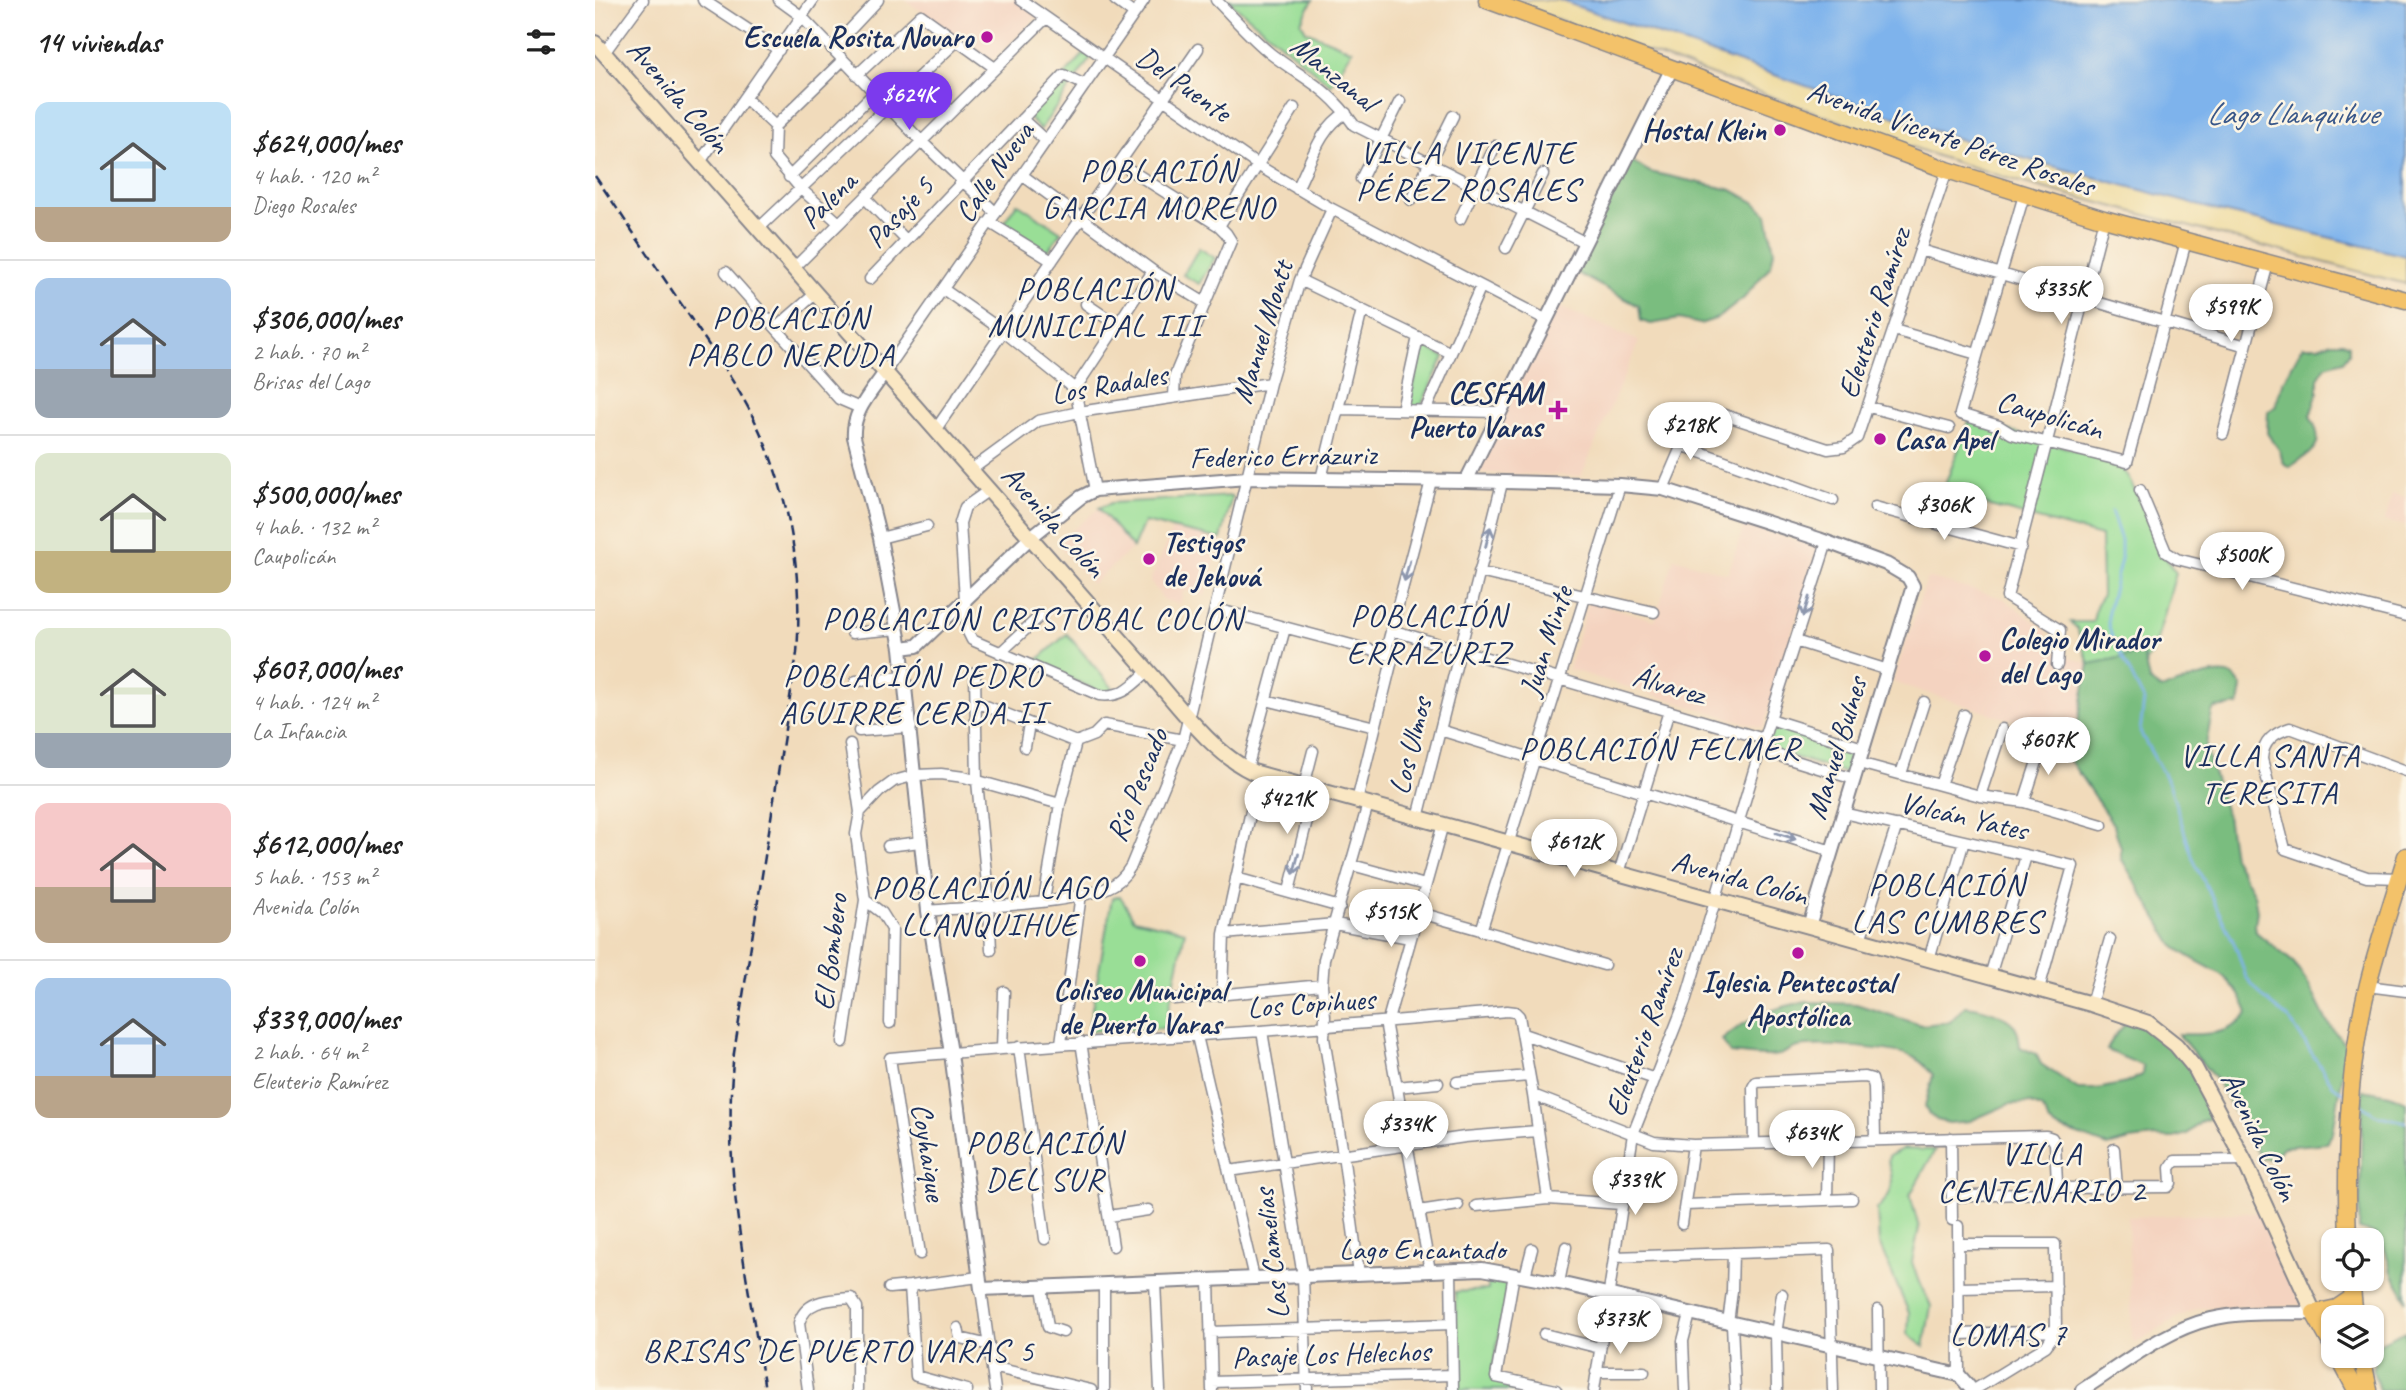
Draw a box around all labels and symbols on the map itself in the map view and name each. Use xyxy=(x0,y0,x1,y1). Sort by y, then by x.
place label: Escuela Rosita Novaro xyxy=(743,18,975,56)
street label: Manzanal xyxy=(1283,27,1389,123)
marker: Escuela Rosita Novaro xyxy=(979,29,995,45)
street label: Avenida Colón xyxy=(619,31,740,162)
street label: Del Puente xyxy=(1129,38,1241,132)
street label: Avenida Vicente Pérez Rosales xyxy=(1802,71,2102,206)
pin: $624K xyxy=(860,72,958,132)
water label: Lago Llanquihue xyxy=(2207,93,2382,134)
place label: Hostal Klein xyxy=(1642,111,1767,149)
street label: Calle Nueva xyxy=(946,113,1043,230)
marker: Hostal Klein xyxy=(1772,122,1788,138)
district label: VILLA VICENTE PÉREZ ROSALES xyxy=(1356,132,1584,210)
district label: POBLACIÓN GARCIA MORENO xyxy=(1042,150,1277,228)
street label: Palena xyxy=(791,161,867,237)
street label: Pasaje 5 xyxy=(856,167,943,256)
street label: Eleuterio Ramírez xyxy=(1829,221,1920,403)
street label: Manuel Montt xyxy=(1222,253,1303,408)
pin: $335K xyxy=(2012,266,2110,326)
district label: POBLACIÓN MUNICIPAL III xyxy=(988,268,1208,346)
pin: $599K xyxy=(2182,284,2280,344)
district label: POBLACIÓN PABLO NERUDA xyxy=(686,297,896,375)
street label: Los Radales xyxy=(1048,355,1173,413)
place label: CESFAM Puerto Varas xyxy=(1409,374,1546,446)
street label: Caupolicán xyxy=(1992,382,2109,449)
marker: CESFAM Puerto Varas xyxy=(1548,400,1568,420)
pin: $218K xyxy=(1641,402,1739,462)
place label: Casa Apel xyxy=(1894,420,1999,458)
marker: Casa Apel xyxy=(1872,431,1888,447)
street label: Federico Errázuriz xyxy=(1189,435,1378,477)
street label: Avenida Colón xyxy=(993,457,1116,586)
pin: $306K xyxy=(1895,482,1993,542)
place label: Testigos de Jehová xyxy=(1163,523,1262,595)
one-way arrow xyxy=(1482,527,1495,549)
pin: $500K xyxy=(2193,532,2291,592)
marker: Testigos de Jehová xyxy=(1141,551,1157,567)
one-way arrow xyxy=(1400,559,1413,582)
street label: Juan Minte xyxy=(1510,579,1582,702)
district label: POBLACIÓN ERRÁZURIZ xyxy=(1347,595,1514,673)
one-way arrow xyxy=(1799,596,1812,618)
district label: POBLACIÓN CRISTÓBAL COLÓN xyxy=(822,598,1247,639)
place label: Colegio Mirador del Lago xyxy=(1999,620,2162,692)
marker: Colegio Mirador del Lago xyxy=(1977,648,1993,664)
district label: POBLACIÓN PEDRO AGUIRRE CERDA II xyxy=(779,655,1052,733)
street label: Álvarez xyxy=(1629,657,1713,714)
street label: Manuel Bulnes xyxy=(1796,670,1876,824)
street label: Los Ulmos xyxy=(1380,691,1441,798)
pin: $607K xyxy=(1999,718,2097,777)
street label: Río Pescado xyxy=(1097,722,1177,847)
district label: POBLACIÓN FELMER xyxy=(1519,728,1802,769)
district label: VILLA SANTA TERESITA xyxy=(2179,735,2361,813)
pin: $421K xyxy=(1238,776,1336,836)
street label: Volcán Yates xyxy=(1896,783,2034,850)
pin: $612K xyxy=(1525,820,1623,879)
one-way arrow xyxy=(1774,831,1796,844)
street label: Avenida Colón xyxy=(1668,842,1813,915)
one-way arrow xyxy=(1289,852,1302,875)
district label: POBLACIÓN LAS CUMBRES xyxy=(1851,864,2047,942)
district label: POBLACIÓN LAGO LLANQUIHUE xyxy=(872,867,1109,945)
street label: El Bombero xyxy=(804,890,856,1012)
pin: $515K xyxy=(1342,890,1440,949)
street label: Eleuterio Ramírez xyxy=(1596,940,1693,1121)
marker: Iglesia Pentecostal Apostólica xyxy=(1790,945,1806,961)
marker: Coliseo Municipal de Puerto Varas xyxy=(1132,953,1148,969)
place label: Iglesia Pentecostal Apostólica xyxy=(1701,963,1900,1035)
place label: Coliseo Municipal de Puerto Varas xyxy=(1053,971,1232,1043)
street label: Los Copihues xyxy=(1246,979,1379,1026)
street label: Avenida Colón xyxy=(2212,1065,2308,1208)
street label: Coyhaique xyxy=(903,1101,956,1206)
pin: $334K xyxy=(1357,1102,1455,1161)
pin: $634K xyxy=(1763,1110,1861,1170)
district label: POBLACIÓN DEL SUR xyxy=(966,1122,1127,1200)
district label: VILLA CENTENARIO 2 xyxy=(1937,1133,2147,1211)
pin: $339K xyxy=(1586,1158,1684,1217)
street label: Las Camelias xyxy=(1244,1184,1298,1321)
street label: Lago Encantado xyxy=(1339,1230,1508,1268)
pin: $373K xyxy=(1571,1296,1669,1356)
district label: LOMAS 7 xyxy=(1950,1314,2068,1355)
district label: BRISAS DE PUERTO VARAS 5 xyxy=(643,1330,1035,1371)
street label: Pasaje Los Helechos xyxy=(1231,1331,1434,1376)

